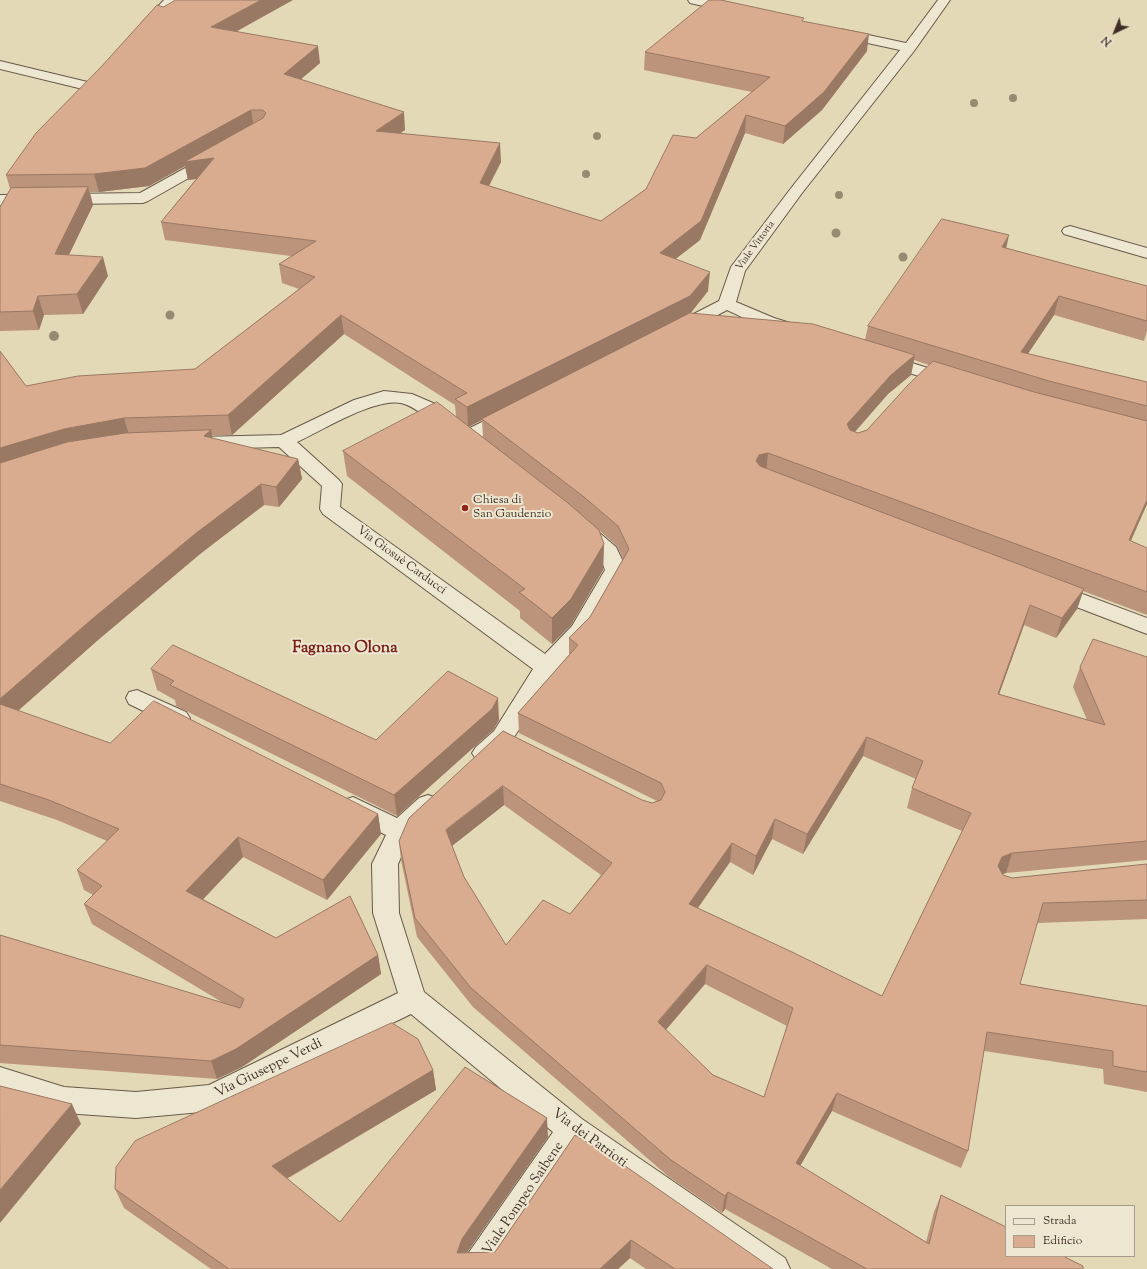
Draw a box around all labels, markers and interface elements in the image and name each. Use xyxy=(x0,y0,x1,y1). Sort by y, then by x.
north arrow xyxy=(1095,12,1135,52)
text: N xyxy=(1098,32,1115,50)
street label: Viale Vittoria xyxy=(734,219,778,273)
place label: Chiesa di San Gaudenzio xyxy=(473,494,551,522)
marker: Chiesa di San Gaudenzio xyxy=(460,503,470,513)
street label: Via Giosuè Carducci xyxy=(353,524,449,598)
district label: Fagnano Olona xyxy=(292,639,398,659)
street label: Via Giuseppe Verdi xyxy=(212,1036,326,1102)
street label: Via dei Patrioti xyxy=(548,1106,630,1172)
street label: Viale Pompeo Saibene xyxy=(480,1139,568,1259)
legend xyxy=(1005,1205,1135,1257)
text: Strada xyxy=(1043,1212,1076,1230)
text: Edificio xyxy=(1043,1232,1082,1250)

